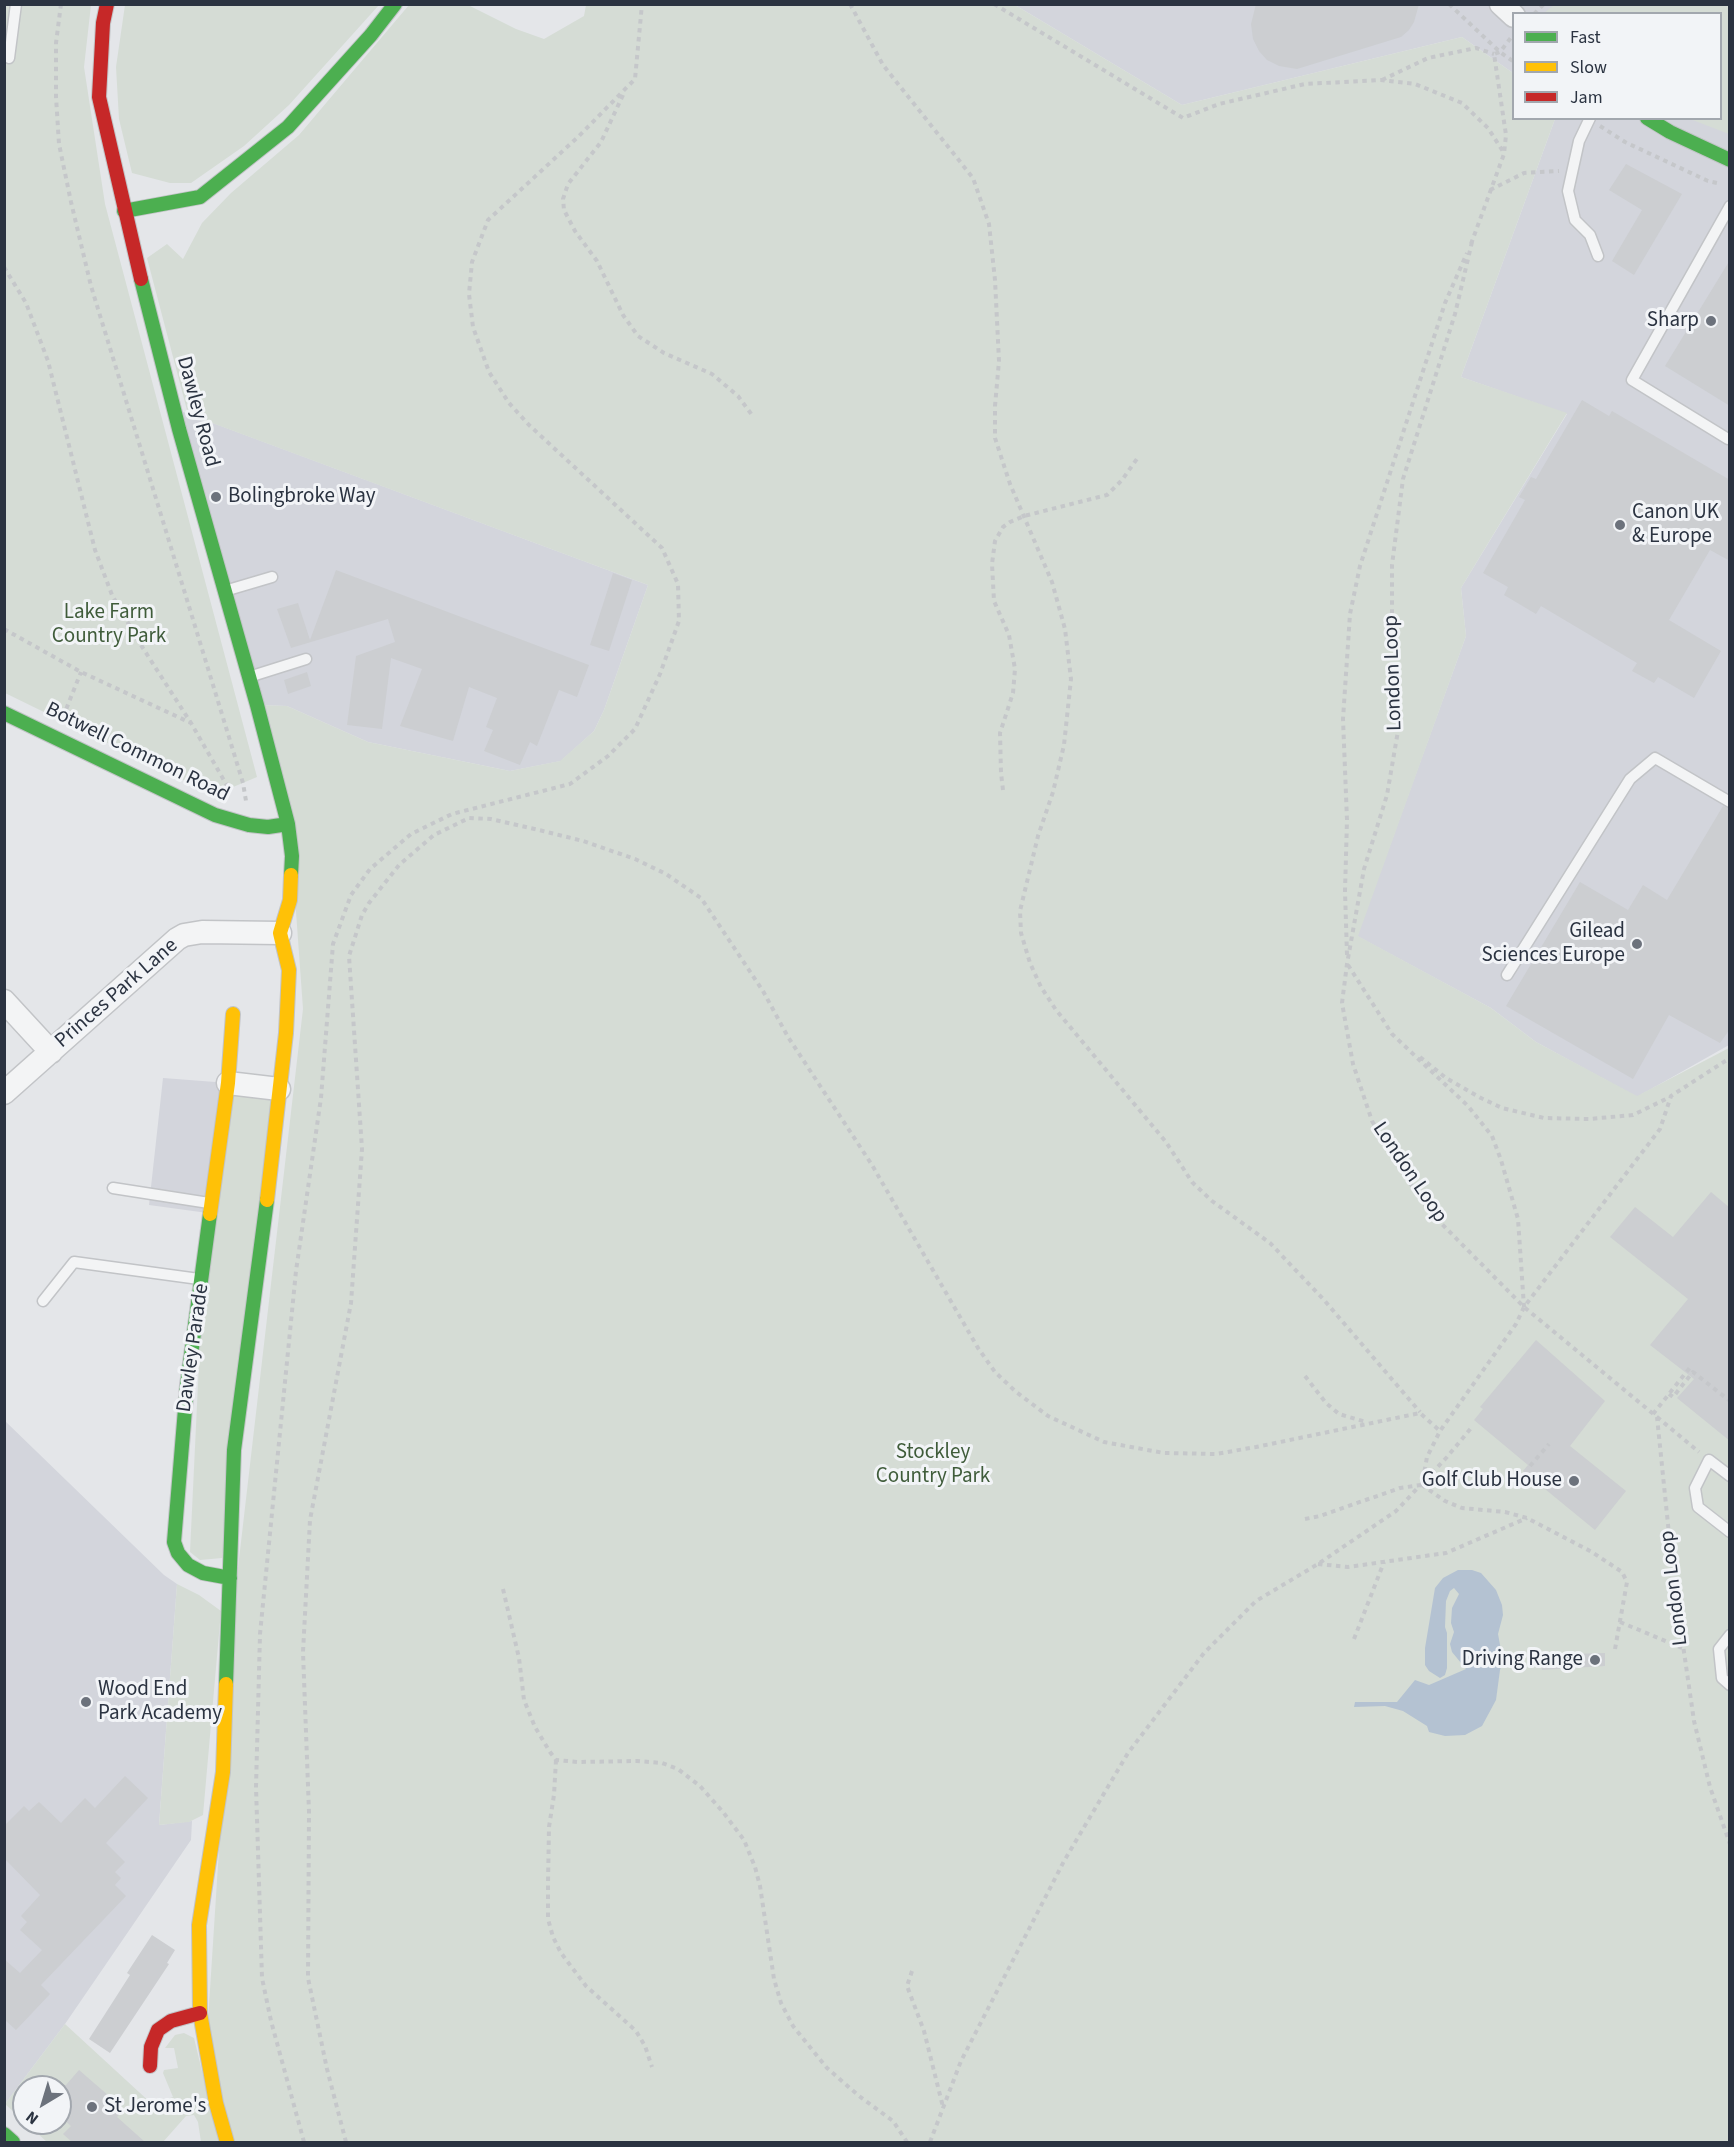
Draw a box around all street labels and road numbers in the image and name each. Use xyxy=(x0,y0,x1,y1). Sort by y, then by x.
street label: Dawley Road xyxy=(170,354,224,470)
street label: London Loop xyxy=(1379,615,1409,731)
street label: Botwell Common Road xyxy=(41,698,233,808)
street label: Princes Park Lane xyxy=(50,934,184,1054)
street label: London Loop xyxy=(1366,1118,1452,1228)
street label: Dawley Parade xyxy=(173,1282,215,1414)
street label: London Loop xyxy=(1655,1529,1695,1647)

